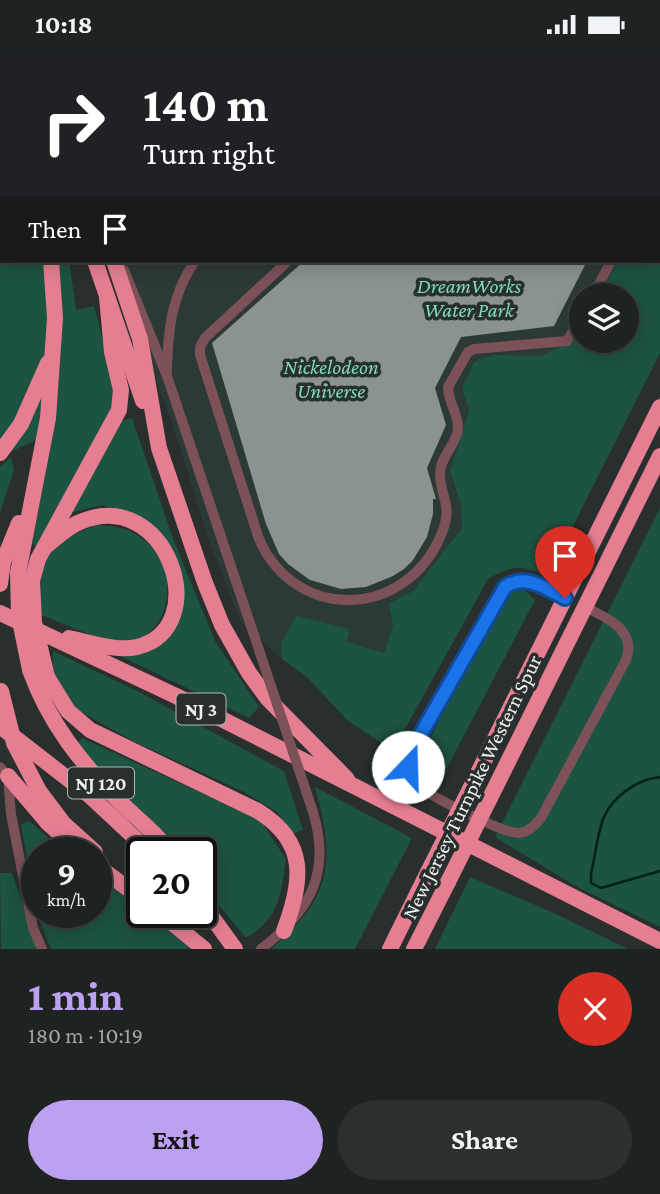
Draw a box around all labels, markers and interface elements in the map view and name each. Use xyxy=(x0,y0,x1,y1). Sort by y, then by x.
text: 10:18 xyxy=(35,10,93,39)
icon: right xyxy=(28,77,119,168)
text: 140 m xyxy=(143,77,268,132)
text: Turn right xyxy=(143,135,275,171)
icon: arrive xyxy=(96,210,134,248)
text: Then xyxy=(28,215,82,244)
park label: DreamWorks Water Park xyxy=(417,274,522,322)
map controls xyxy=(569,283,639,353)
button: layers xyxy=(569,283,639,353)
park label: Nickelodeon Universe xyxy=(283,355,379,403)
pin xyxy=(535,526,595,598)
icon: arrive xyxy=(546,537,584,575)
street label: New Jersey Turnpike Western Spur xyxy=(397,651,547,923)
road number: NJ 3 xyxy=(176,694,226,725)
position arrow xyxy=(371,730,445,804)
road number: NJ 120 xyxy=(68,768,134,799)
speed limit sign: 20 xyxy=(126,837,217,928)
text: 9 xyxy=(57,854,76,893)
text: km/h xyxy=(47,890,86,910)
text: 1 min xyxy=(28,972,124,1019)
button: close xyxy=(558,972,632,1046)
text: 180 m · 10:19 xyxy=(28,1022,143,1048)
button: Exit xyxy=(28,1100,323,1180)
button: Share xyxy=(337,1100,632,1180)

